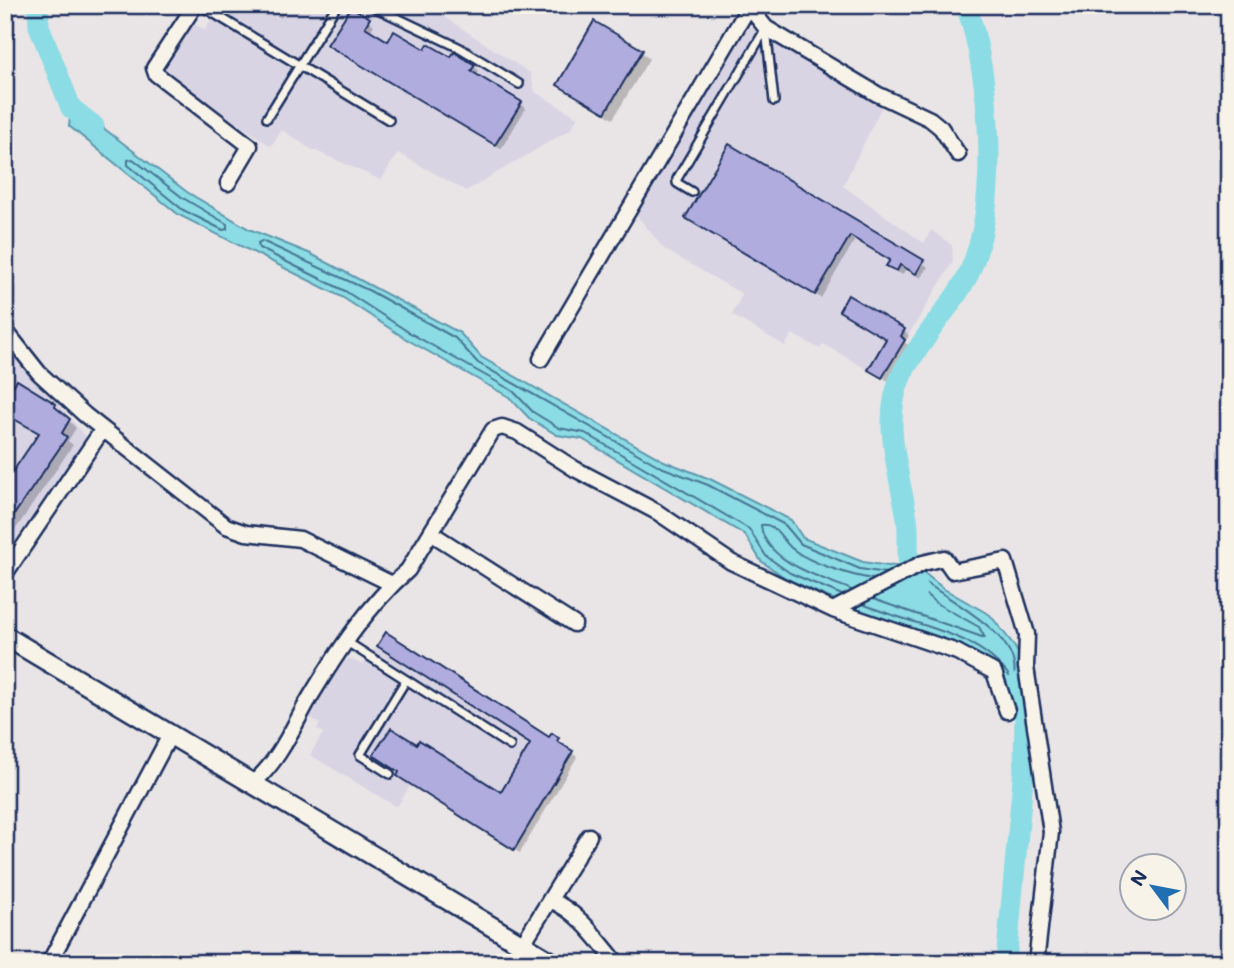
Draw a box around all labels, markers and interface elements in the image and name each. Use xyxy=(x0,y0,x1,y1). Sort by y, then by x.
north arrow xyxy=(1118,852,1188,922)
text: N xyxy=(1124,865,1153,890)

